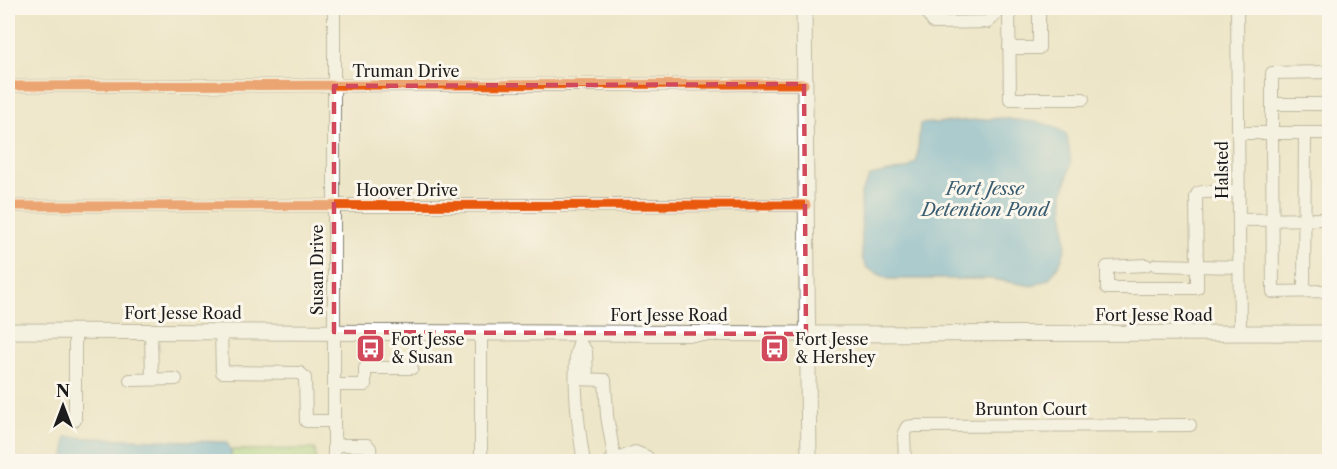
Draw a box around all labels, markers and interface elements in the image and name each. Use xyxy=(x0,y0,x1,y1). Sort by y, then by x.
street label: Truman Drive xyxy=(353,61,459,81)
street label: Halsted xyxy=(1212,141,1232,199)
water label: Fort Jesse Detention Pond xyxy=(919,178,1051,221)
street label: Hoover Drive xyxy=(356,180,458,200)
street label: Susan Drive xyxy=(307,225,327,315)
street label: Fort Jesse Road xyxy=(124,303,242,323)
street label: Fort Jesse Road xyxy=(610,305,728,325)
street label: Fort Jesse Road xyxy=(1095,305,1213,325)
place label: Fort Jesse & Susan xyxy=(391,329,465,367)
place label: Fort Jesse & Hershey xyxy=(795,329,877,367)
bus stop icon: Fort Jesse & Susan xyxy=(354,332,386,364)
bus stop icon: Fort Jesse & Hershey xyxy=(758,332,790,364)
north arrow xyxy=(33,376,93,436)
text: N xyxy=(56,381,70,401)
street label: Brunton Court xyxy=(975,399,1087,419)

